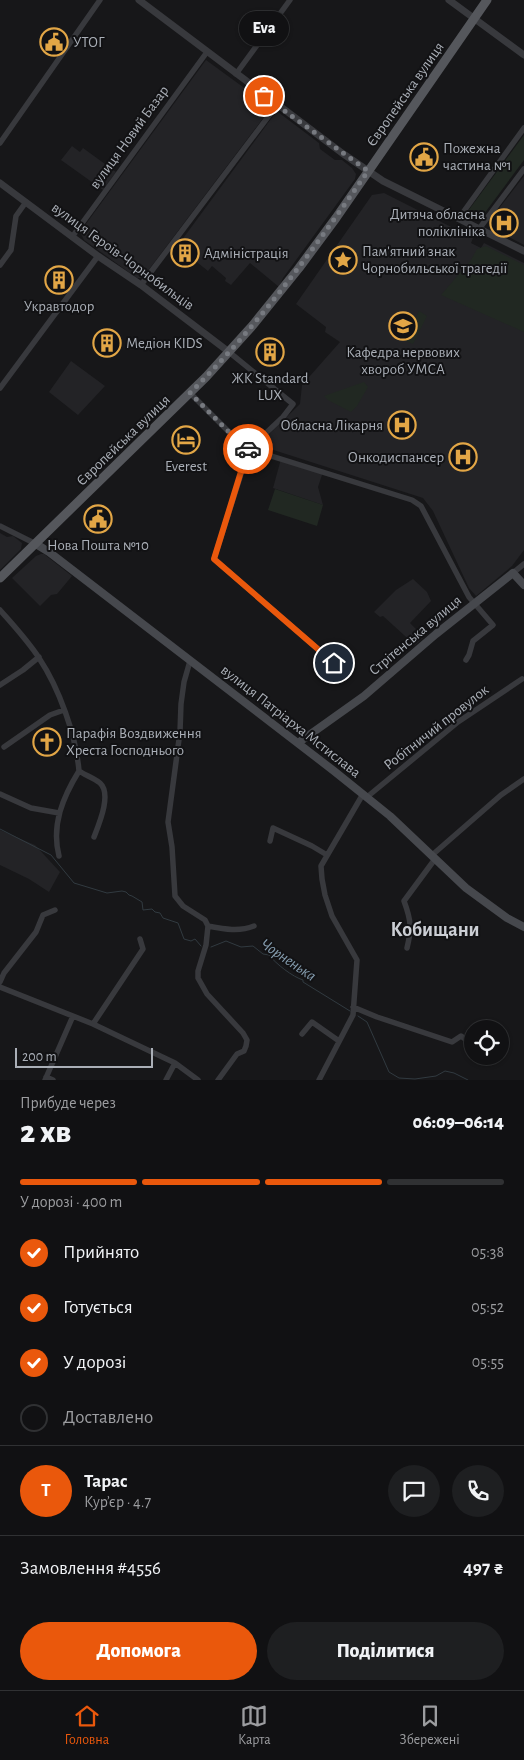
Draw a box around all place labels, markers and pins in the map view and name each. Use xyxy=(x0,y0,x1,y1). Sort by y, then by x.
callout: Eva xyxy=(239,11,289,46)
public building icon: УТОГ xyxy=(39,27,69,57)
place label: УТОГ xyxy=(73,35,105,50)
pin xyxy=(243,75,285,117)
place label: Пожежна частина №1 xyxy=(443,141,512,173)
public building icon: Пожежна частина №1 xyxy=(409,142,439,172)
place label: Дитяча обласна поліклініка xyxy=(390,207,485,239)
hospital icon: Дитяча обласна поліклініка xyxy=(489,208,519,238)
building icon: Адміністрація xyxy=(170,238,200,268)
place label: Пам'ятний знак Чорнобильської трагедії xyxy=(362,244,507,276)
place icon: Пам'ятний знак Чорнобильської трагедії xyxy=(328,245,358,275)
place label: Адміністрація xyxy=(204,246,289,261)
building icon: Укравтодор xyxy=(44,265,74,295)
place label: Укравтодор xyxy=(24,299,95,314)
school or university icon: Кафедра нервових хвороб УМСА xyxy=(388,311,418,341)
building icon: Медіон KIDS xyxy=(92,328,122,358)
place label: Медіон KIDS xyxy=(126,336,203,351)
building icon: ЖК Standard LUX xyxy=(255,337,285,367)
place label: Кафедра нервових хвороб УМСА xyxy=(346,345,460,377)
place label: ЖК Standard LUX xyxy=(231,371,309,403)
hospital icon: Обласна Лікарня xyxy=(387,410,417,440)
place label: Обласна Лікарня xyxy=(280,418,383,433)
hotel icon: Everest xyxy=(171,425,201,455)
hospital icon: Онкодиспансер xyxy=(448,442,478,472)
place label: Онкодиспансер xyxy=(348,450,444,465)
place label: Everest xyxy=(165,459,207,474)
public building icon: Нова Пошта №10 xyxy=(83,504,113,534)
place label: Нова Пошта №10 xyxy=(47,538,149,553)
pin xyxy=(313,642,355,684)
place label: Парафія Воздвиження Хреста Господнього xyxy=(66,726,202,758)
church icon: Парафія Воздвиження Хреста Господнього xyxy=(32,727,62,757)

